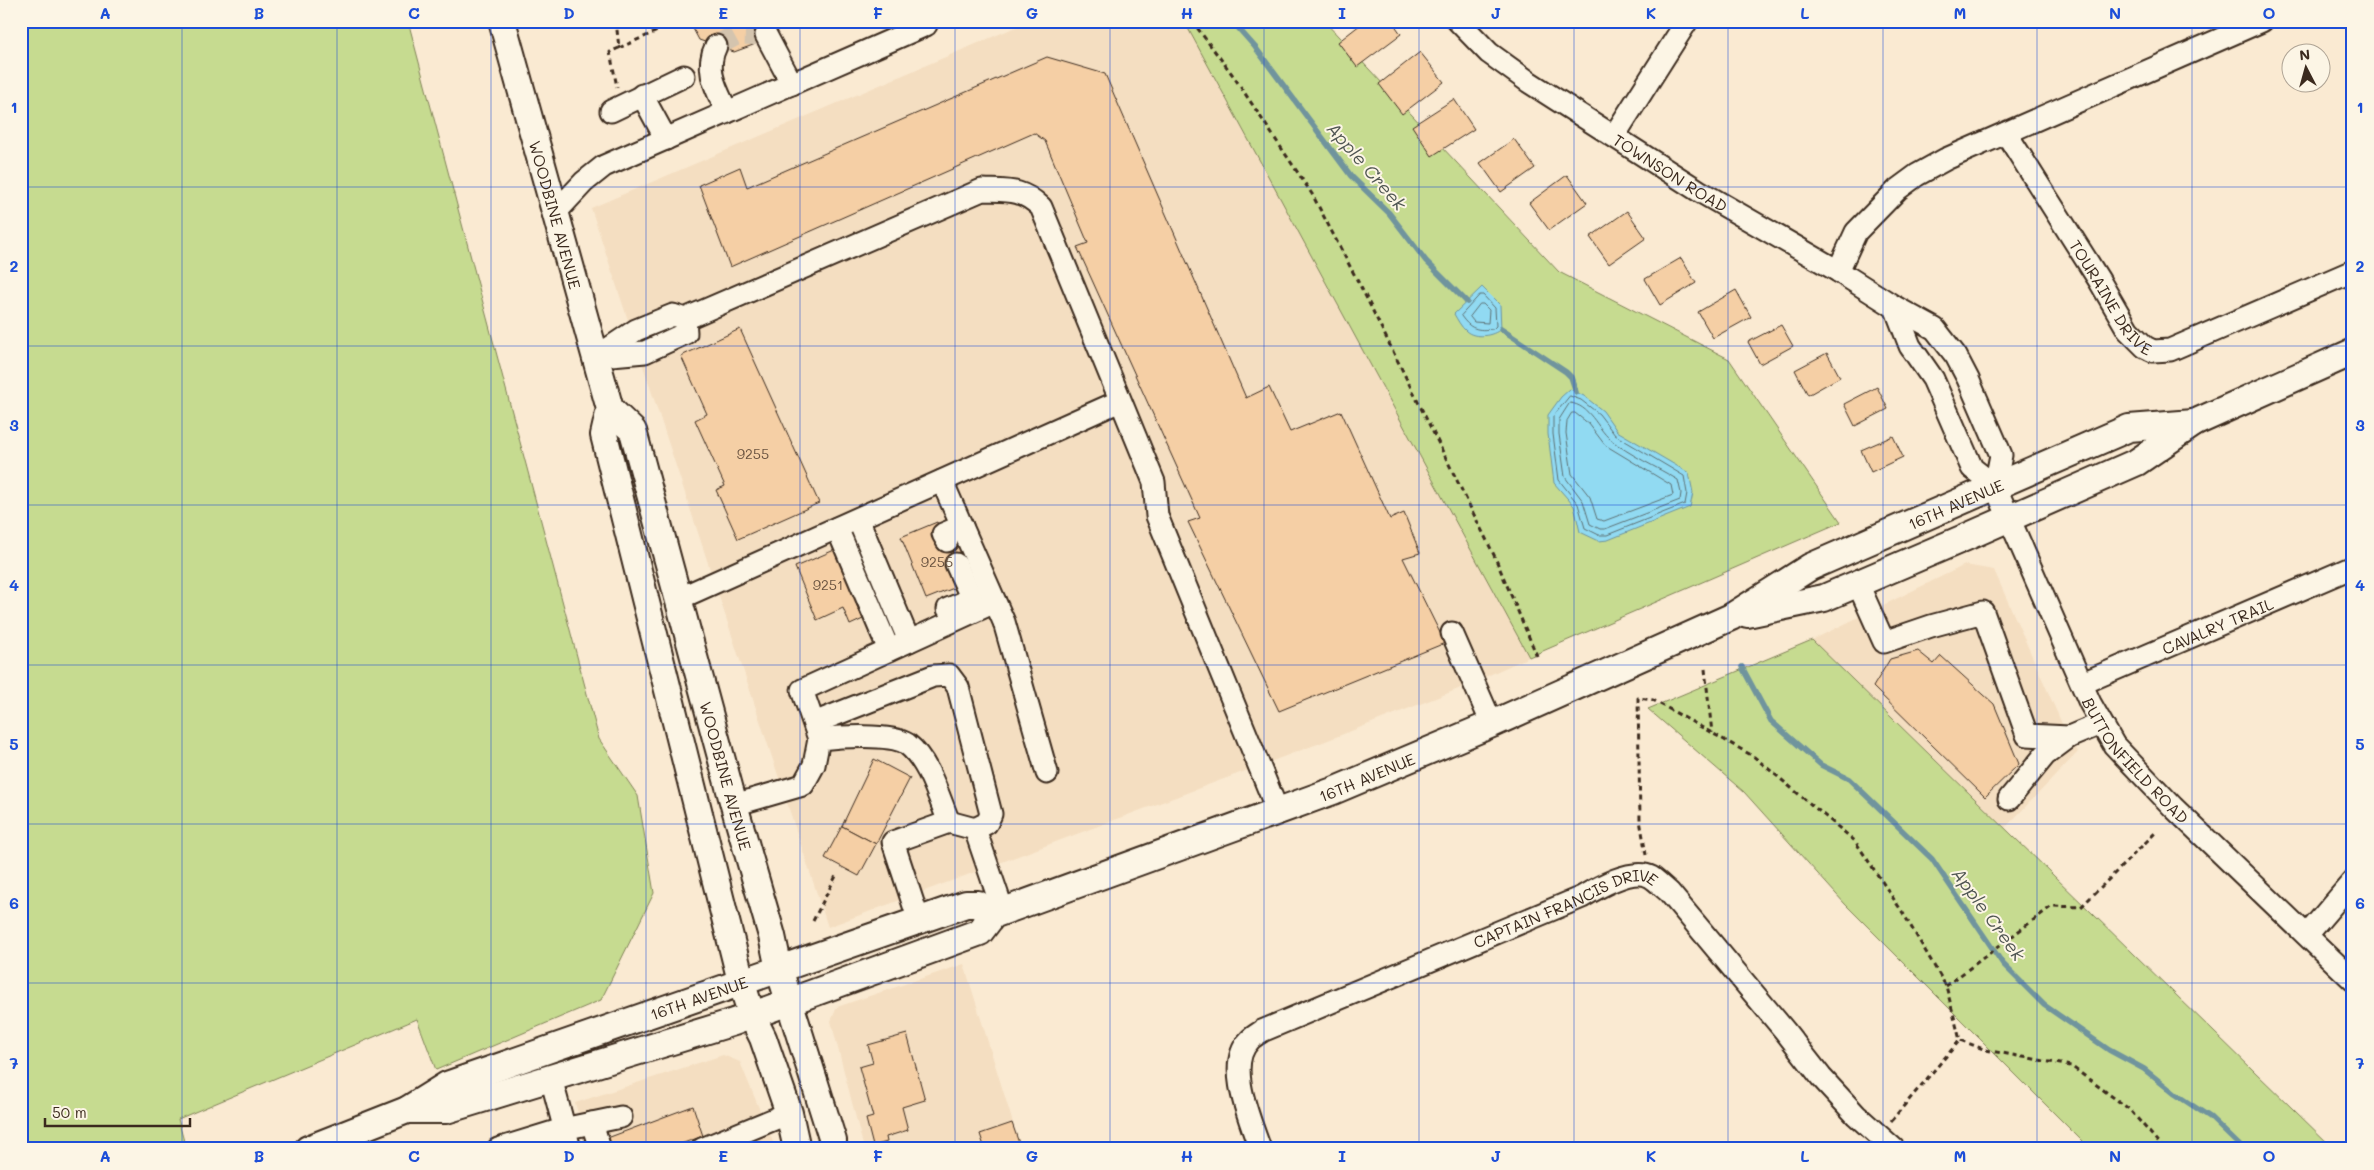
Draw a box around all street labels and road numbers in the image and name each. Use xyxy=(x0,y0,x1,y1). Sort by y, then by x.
street label: TOWNSON ROAD xyxy=(1610,128,1732,216)
street label: WOODBINE AVENUE xyxy=(525,138,587,291)
street label: TOURAINE DRIVE xyxy=(2065,235,2155,359)
street label: 16TH AVENUE xyxy=(1904,474,2007,534)
street label: CAVALRY TRAIL xyxy=(2158,592,2277,659)
street label: BUTTONFIELD ROAD xyxy=(2078,694,2194,827)
street label: WOODBINE AVENUE xyxy=(696,699,757,853)
street label: 16TH AVENUE xyxy=(1316,747,1418,806)
street label: CAPTAIN FRANCIS DRIVE xyxy=(1470,864,1663,952)
street label: 16TH AVENUE xyxy=(647,971,750,1024)

